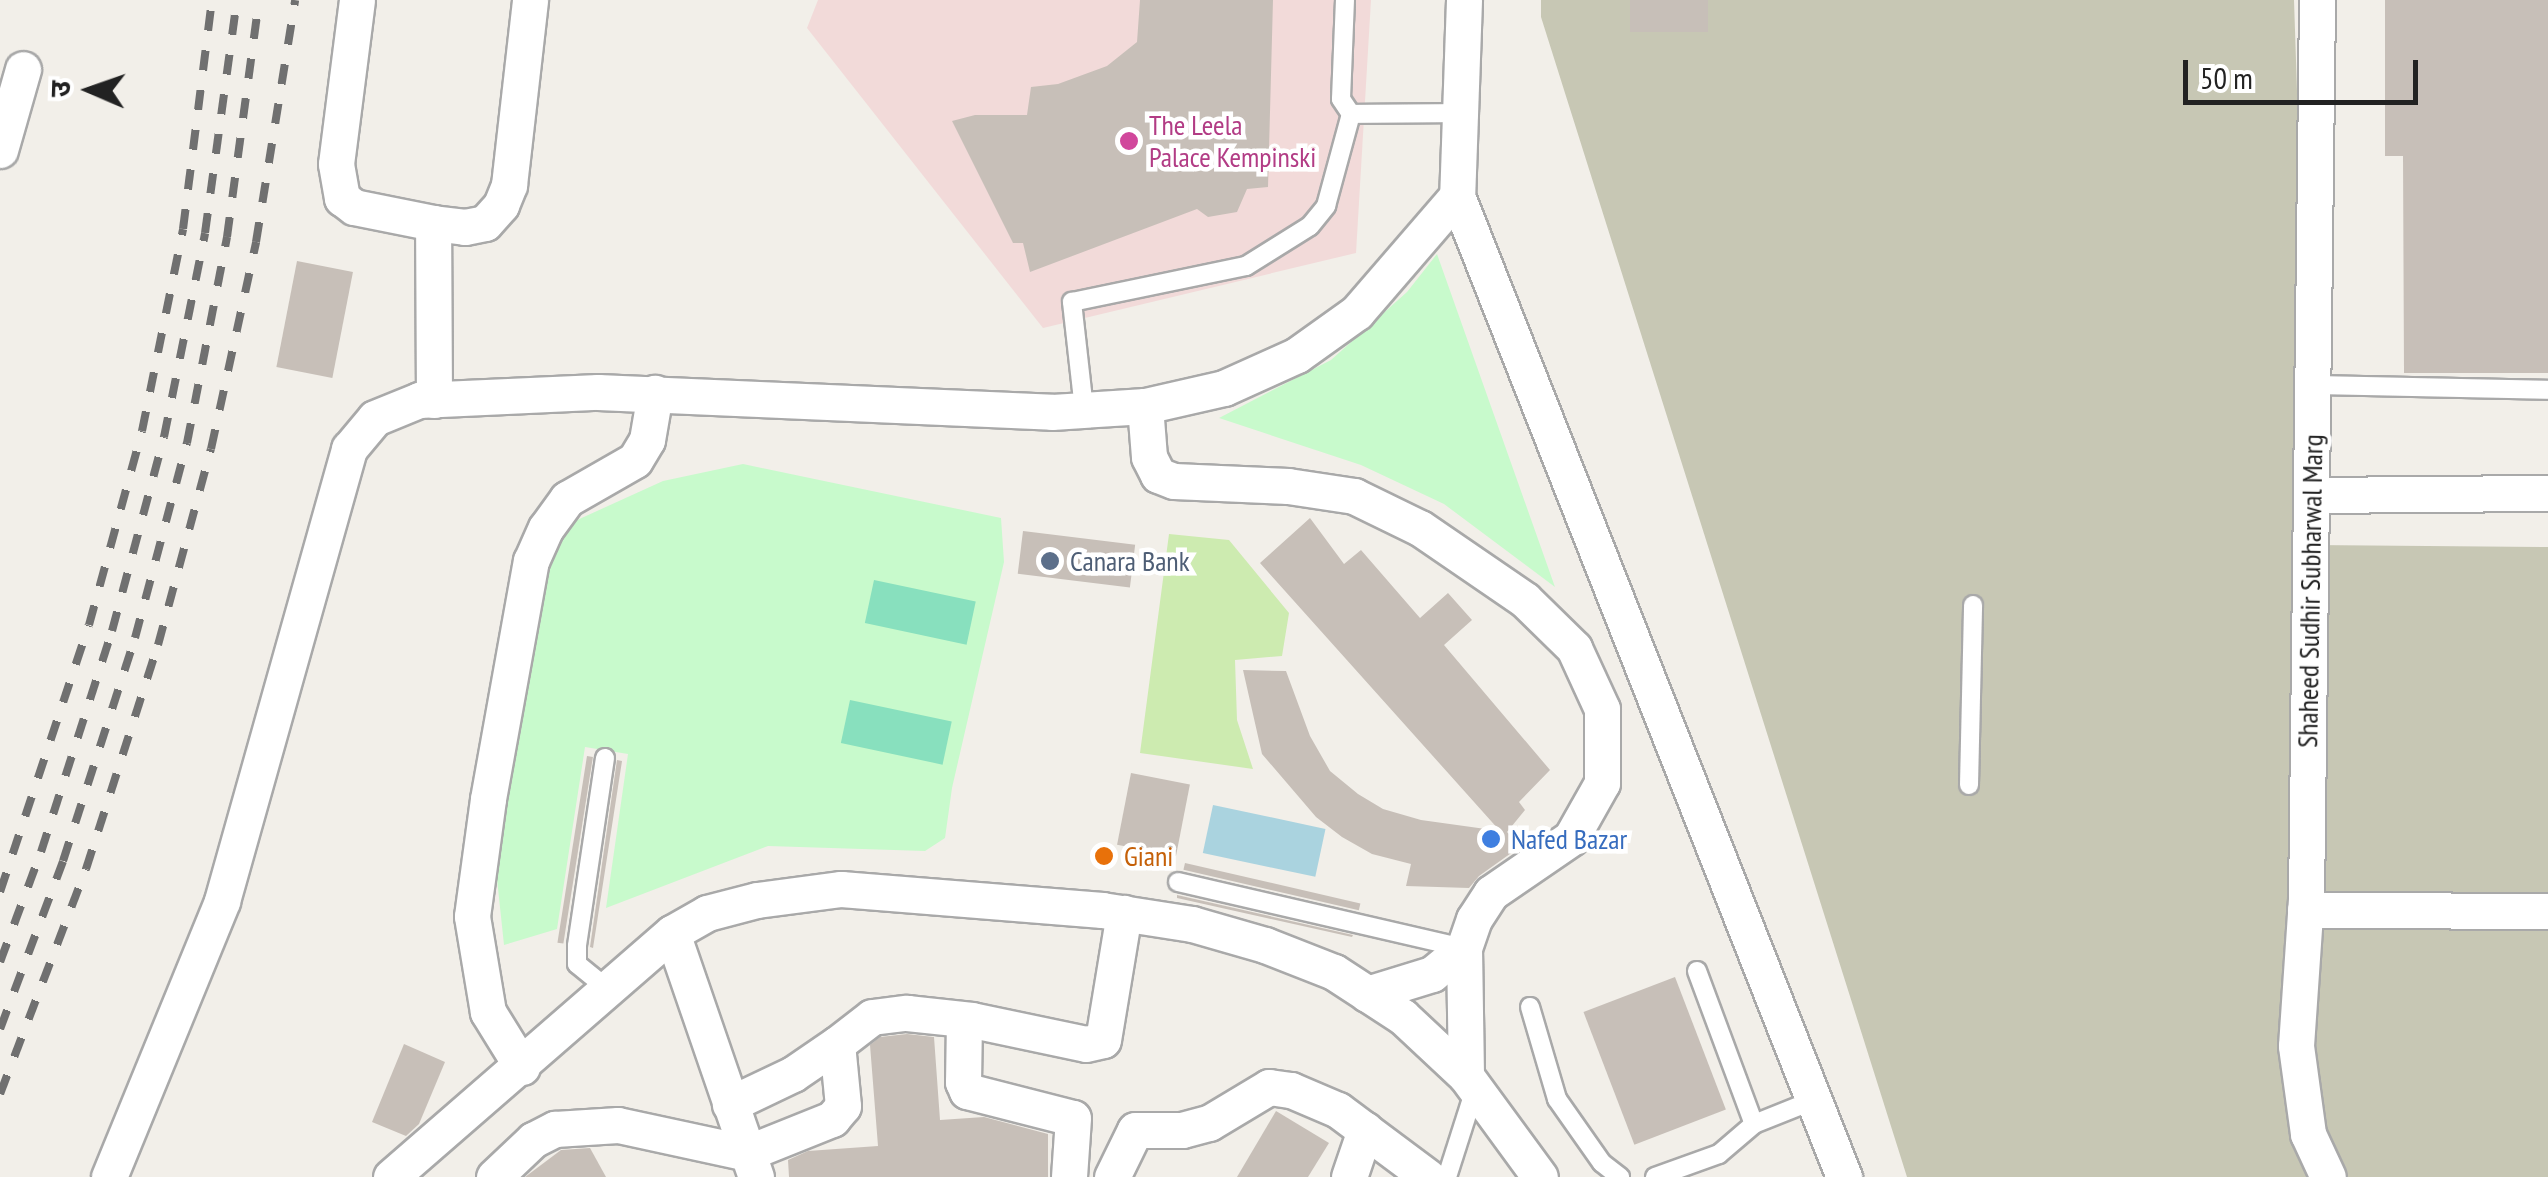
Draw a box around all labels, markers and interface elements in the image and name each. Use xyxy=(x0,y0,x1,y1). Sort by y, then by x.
north arrow xyxy=(40,40,140,140)
scale bar xyxy=(2188,40,2423,102)
text: 50 m xyxy=(2200,58,2253,97)
text: उ xyxy=(41,80,78,98)
place label: The Leela Palace Kempinski xyxy=(1149,108,1316,174)
marker: The Leela Palace Kempinski xyxy=(1118,130,1140,152)
street label: Shaheed Sudhir Subharwal Marg xyxy=(2290,434,2330,748)
place label: Canara Bank xyxy=(1070,544,1190,578)
marker: Canara Bank xyxy=(1039,550,1061,572)
place label: Nafed Bazar xyxy=(1511,822,1627,856)
marker: Nafed Bazar xyxy=(1480,828,1502,850)
place label: Giani xyxy=(1124,839,1173,873)
marker: Giani xyxy=(1093,845,1115,867)

